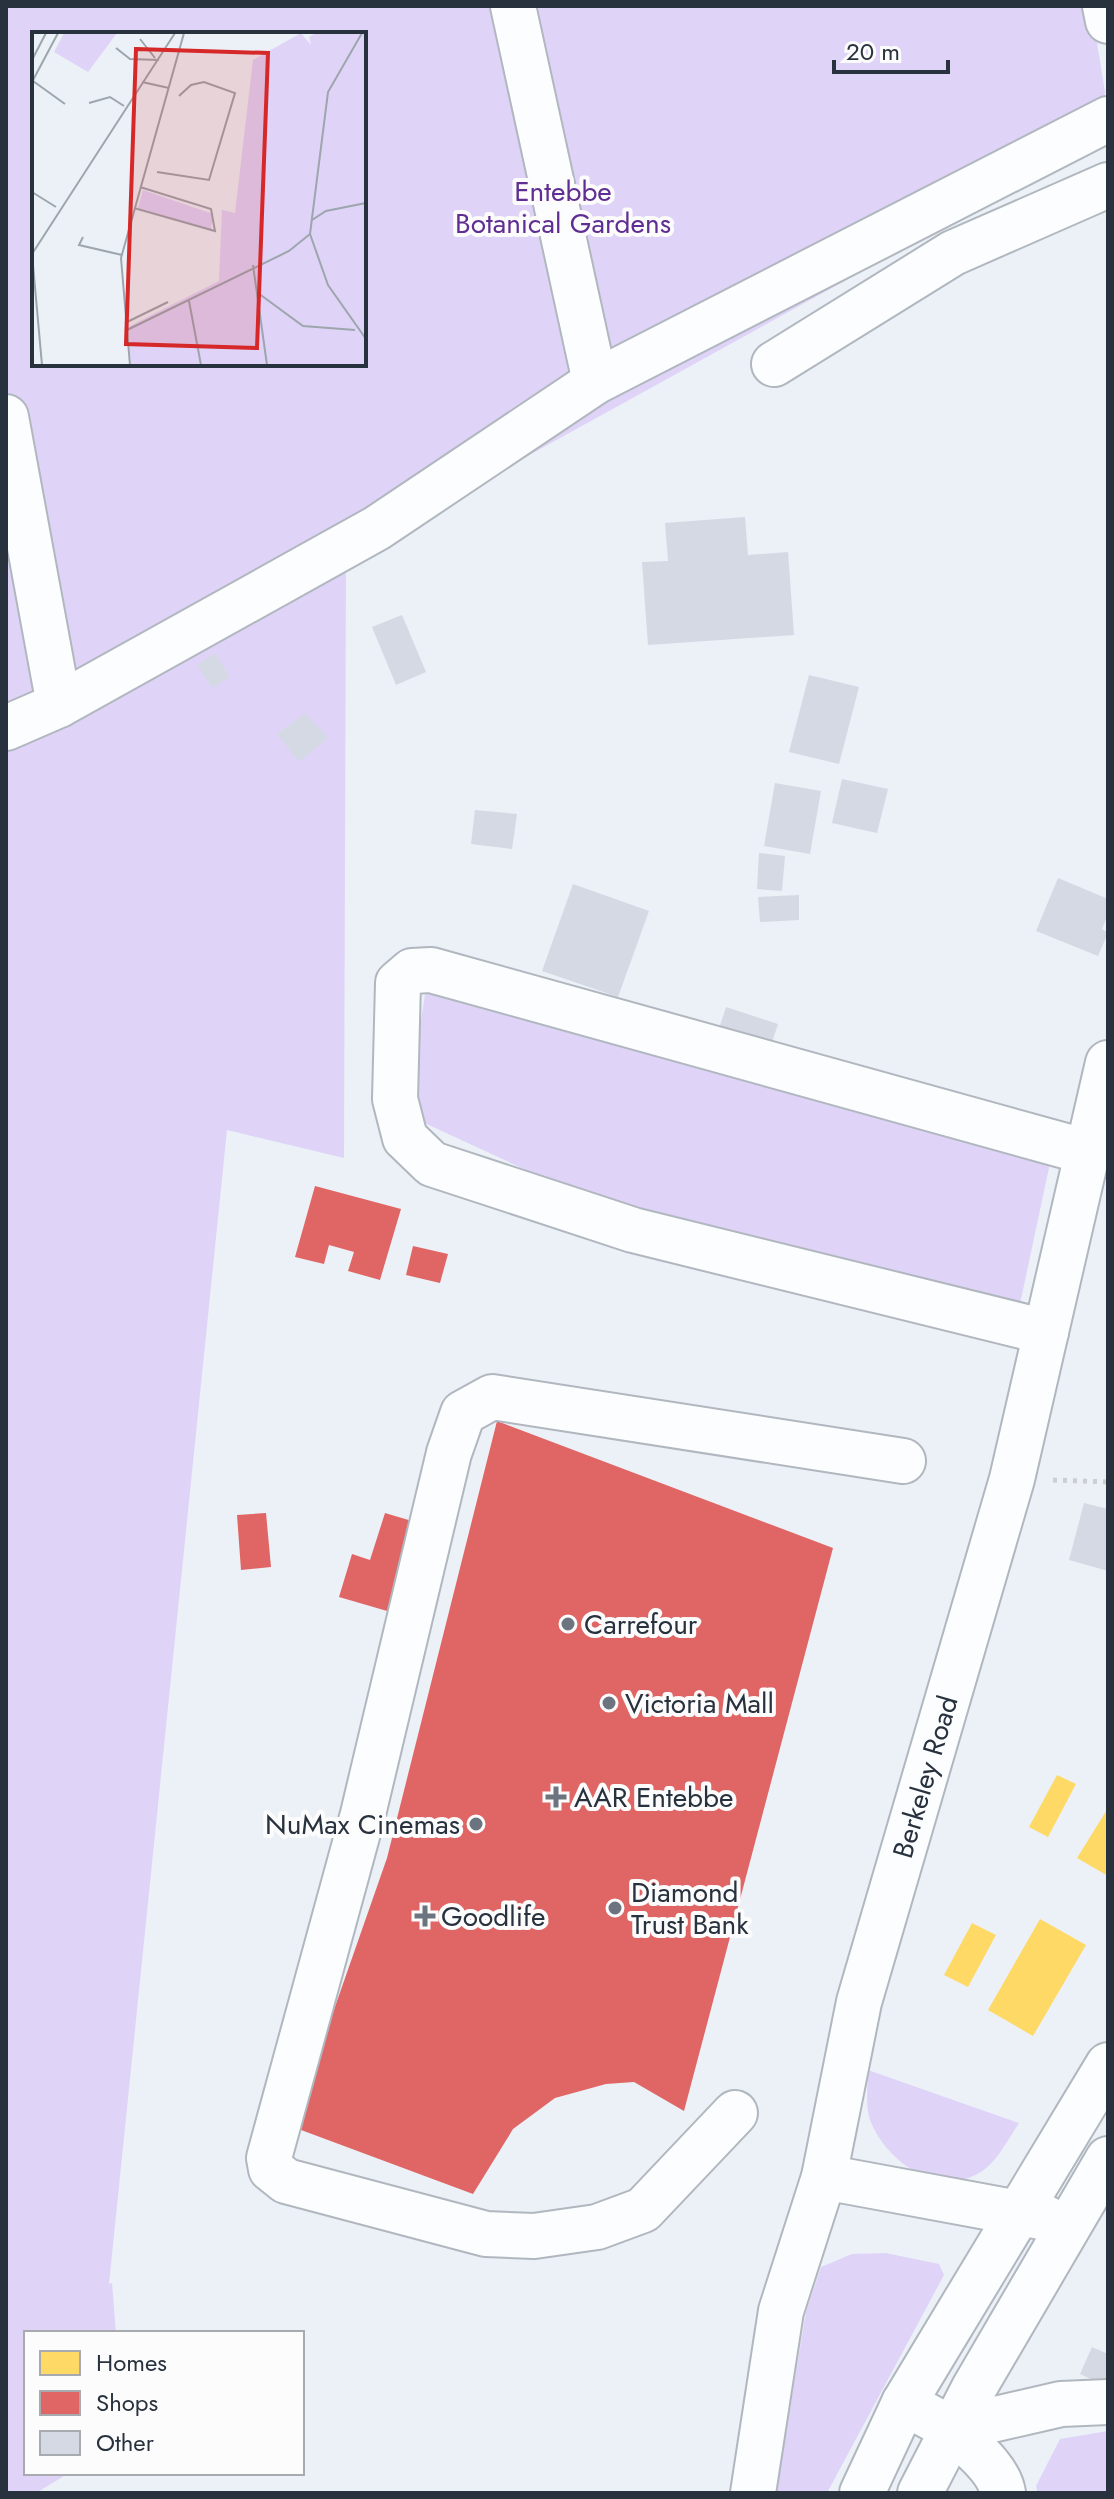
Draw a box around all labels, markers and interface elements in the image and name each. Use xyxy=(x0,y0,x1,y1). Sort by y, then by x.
scale bar xyxy=(834,24,948,74)
inset map xyxy=(32,32,366,366)
text: 20 m xyxy=(846,34,900,69)
park label: Entebbe Botanical Gardens xyxy=(455,171,671,244)
place label: Carrefour xyxy=(584,1604,698,1645)
marker: Carrefour xyxy=(559,1615,577,1633)
place label: Victoria Mall xyxy=(625,1683,774,1724)
street label: Berkeley Road xyxy=(882,1691,969,1863)
marker: Victoria Mall xyxy=(600,1694,618,1712)
place label: AAR Entebbe xyxy=(574,1777,733,1818)
marker: AAR Entebbe xyxy=(545,1786,567,1808)
place label: NuMax Cinemas xyxy=(265,1804,460,1845)
marker: NuMax Cinemas xyxy=(467,1815,485,1833)
place label: Diamond Trust Bank xyxy=(631,1872,749,1945)
place label: Goodlife xyxy=(441,1896,545,1937)
marker: Diamond Trust Bank xyxy=(606,1899,624,1917)
marker: Goodlife xyxy=(416,1907,434,1925)
legend xyxy=(24,2331,304,2475)
text: Homes xyxy=(96,2345,167,2380)
text: Shops xyxy=(96,2385,158,2420)
text: Other xyxy=(96,2425,155,2460)

